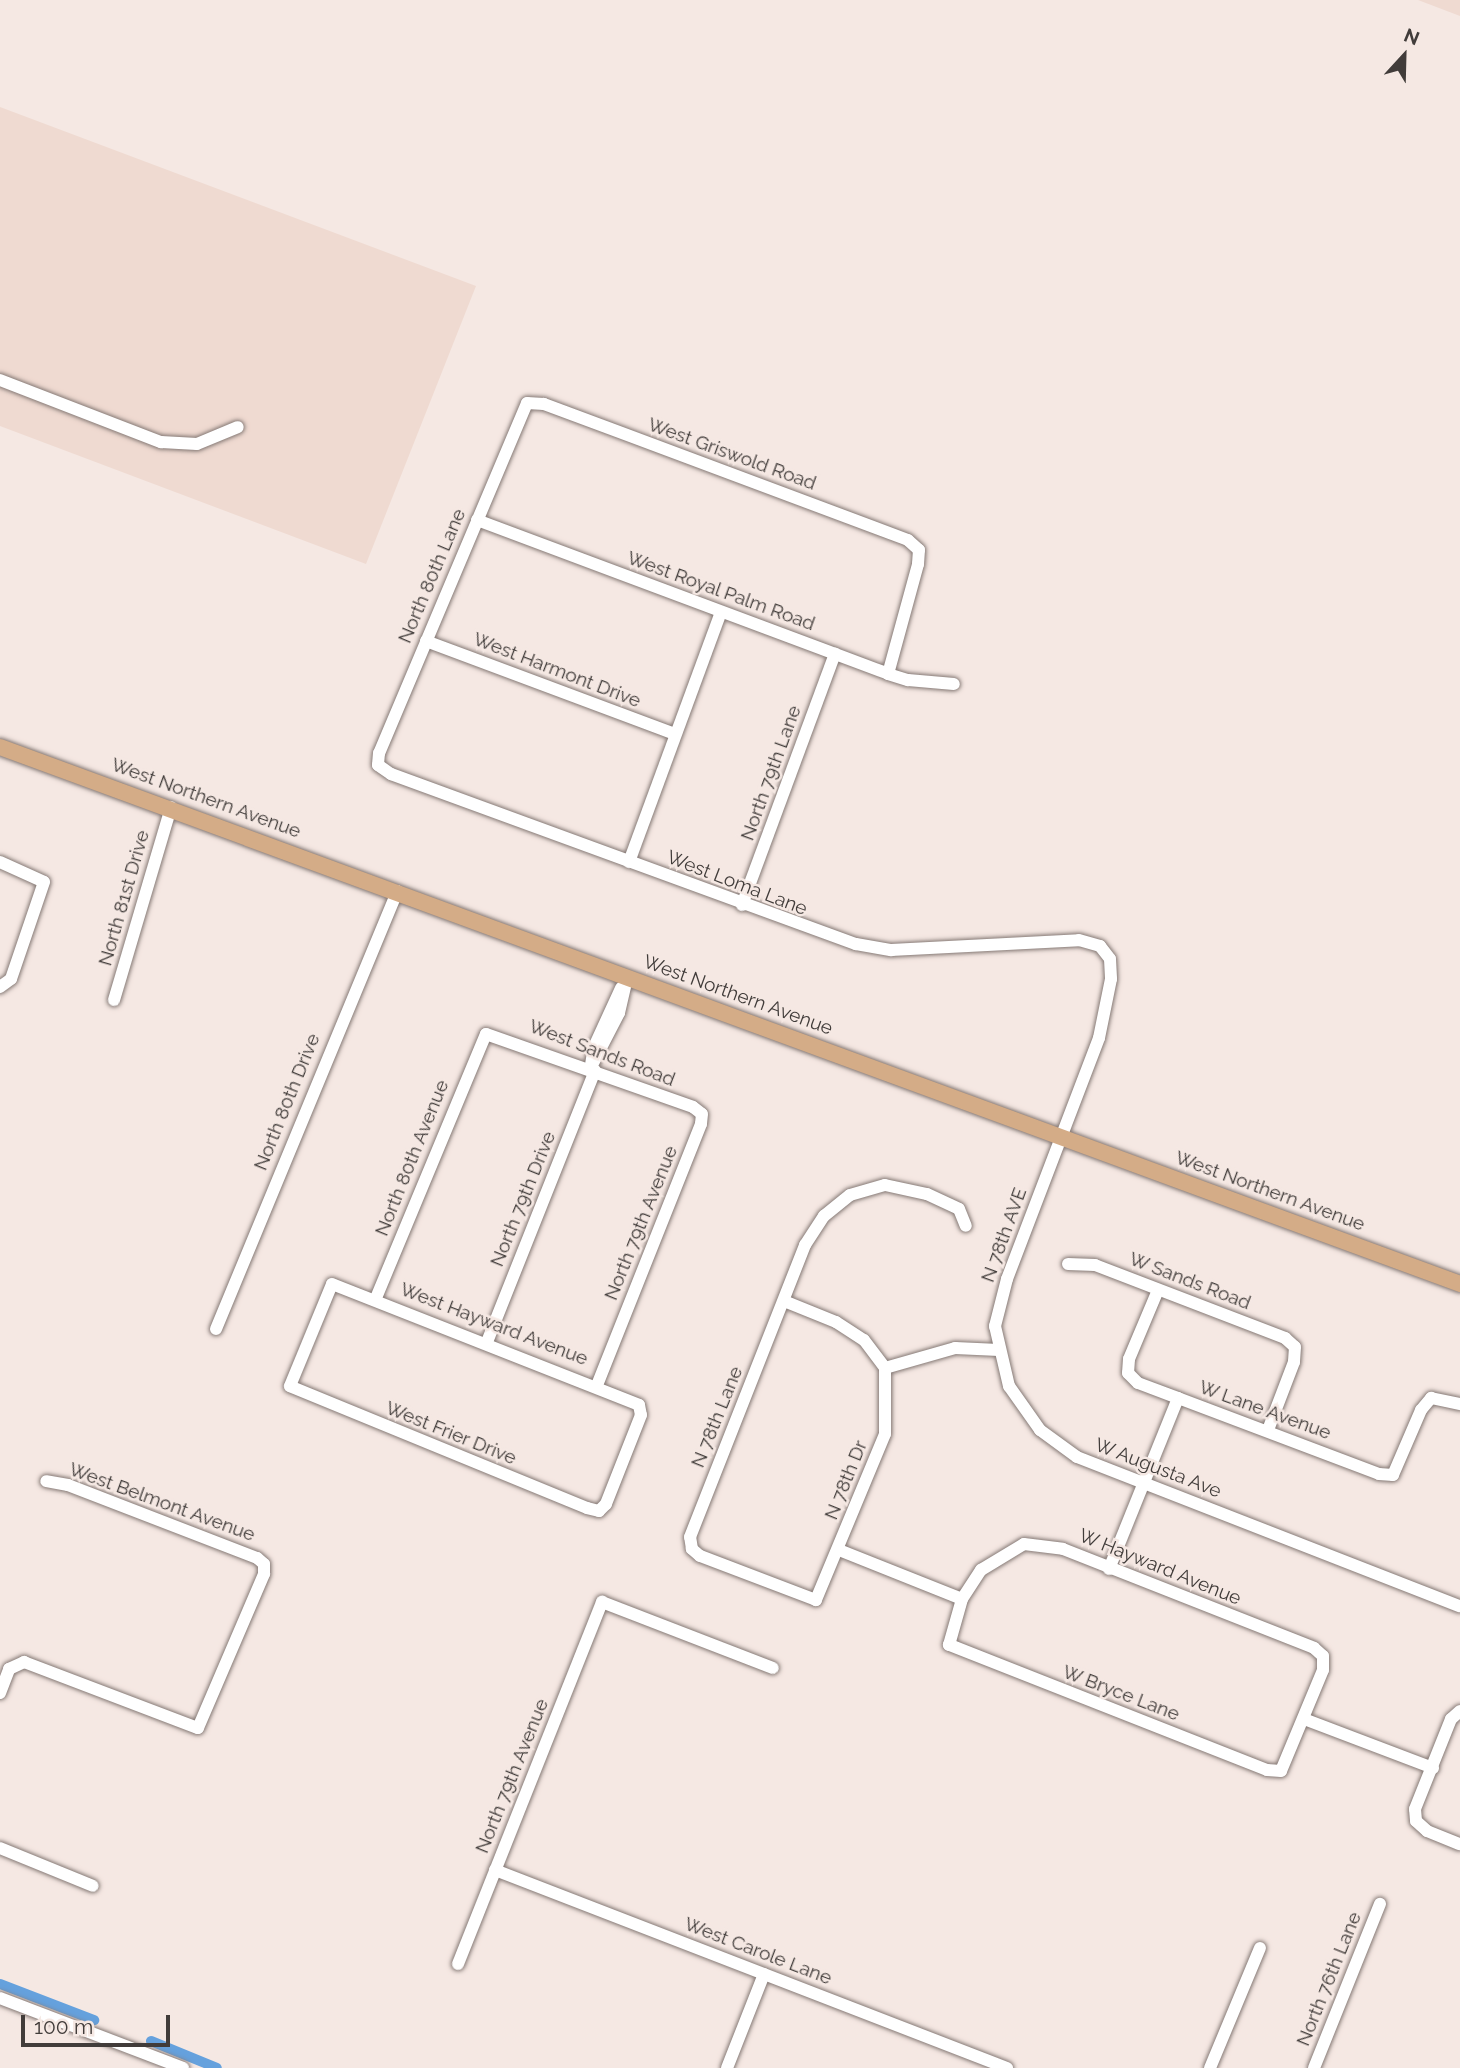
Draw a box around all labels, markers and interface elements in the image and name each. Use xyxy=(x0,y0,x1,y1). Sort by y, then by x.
north arrow xyxy=(1369,21,1439,91)
text: N xyxy=(1401,24,1423,49)
street label: West Griswold Road xyxy=(645,413,819,495)
street label: North 80th Lane xyxy=(393,505,471,647)
street label: West Royal Palm Road xyxy=(624,546,818,636)
street label: West Harmont Drive xyxy=(470,628,644,712)
street label: North 79th Lane xyxy=(736,702,806,844)
street label: West Northern Avenue xyxy=(108,753,304,843)
street label: North 81st Drive xyxy=(94,828,154,968)
street label: West Loma Lane xyxy=(664,846,810,920)
street label: West Northern Avenue xyxy=(640,950,836,1040)
street label: West Sands Road xyxy=(526,1015,678,1091)
street label: North 80th Drive xyxy=(249,1030,325,1174)
street label: North 80th Avenue xyxy=(370,1076,454,1240)
street label: North 79th Drive xyxy=(486,1128,560,1270)
street label: North 79th Avenue xyxy=(600,1142,682,1304)
street label: West Northern Avenue xyxy=(1172,1146,1368,1236)
street label: N 78th AVE xyxy=(976,1184,1032,1286)
street label: W Sands Road xyxy=(1126,1247,1254,1315)
street label: West Hayward Avenue xyxy=(397,1278,591,1370)
street label: N 78th Lane xyxy=(686,1363,748,1471)
street label: W Lane Avenue xyxy=(1195,1375,1335,1445)
street label: West Frier Drive xyxy=(382,1396,520,1470)
street label: W Augusta Ave xyxy=(1091,1433,1225,1503)
street label: N 78th Dr xyxy=(820,1437,872,1523)
street label: West Belmont Avenue xyxy=(66,1458,258,1546)
street label: W Hayward Avenue xyxy=(1075,1524,1245,1610)
street label: W Bryce Lane xyxy=(1059,1660,1183,1726)
street label: North 79th Avenue xyxy=(471,1695,553,1857)
street label: North 76th Lane xyxy=(1292,1909,1366,2049)
street label: West Carole Lane xyxy=(681,1912,835,1990)
scale bar xyxy=(24,2002,173,2046)
text: 100 m xyxy=(34,2014,93,2039)

